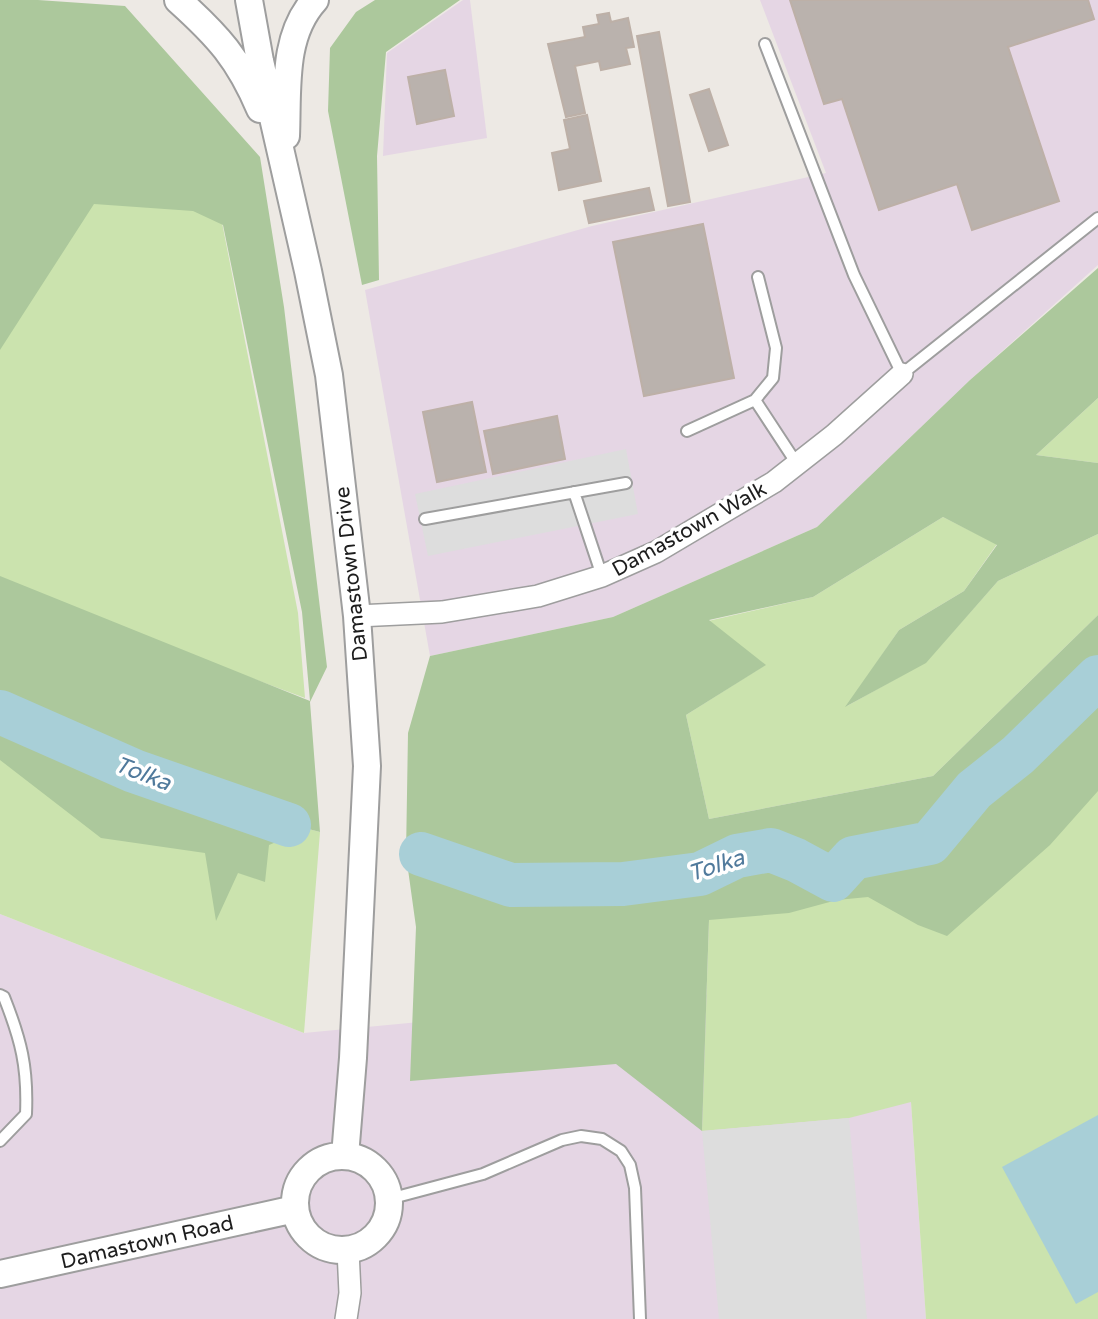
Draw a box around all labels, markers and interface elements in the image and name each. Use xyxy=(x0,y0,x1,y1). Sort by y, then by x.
street label: Damastown Walk xyxy=(608,477,771,582)
street label: Damastown Drive xyxy=(330,485,373,663)
water label: Tolka xyxy=(111,751,175,798)
water label: Tolka xyxy=(685,843,749,888)
street label: Damastown Road xyxy=(58,1210,236,1275)

